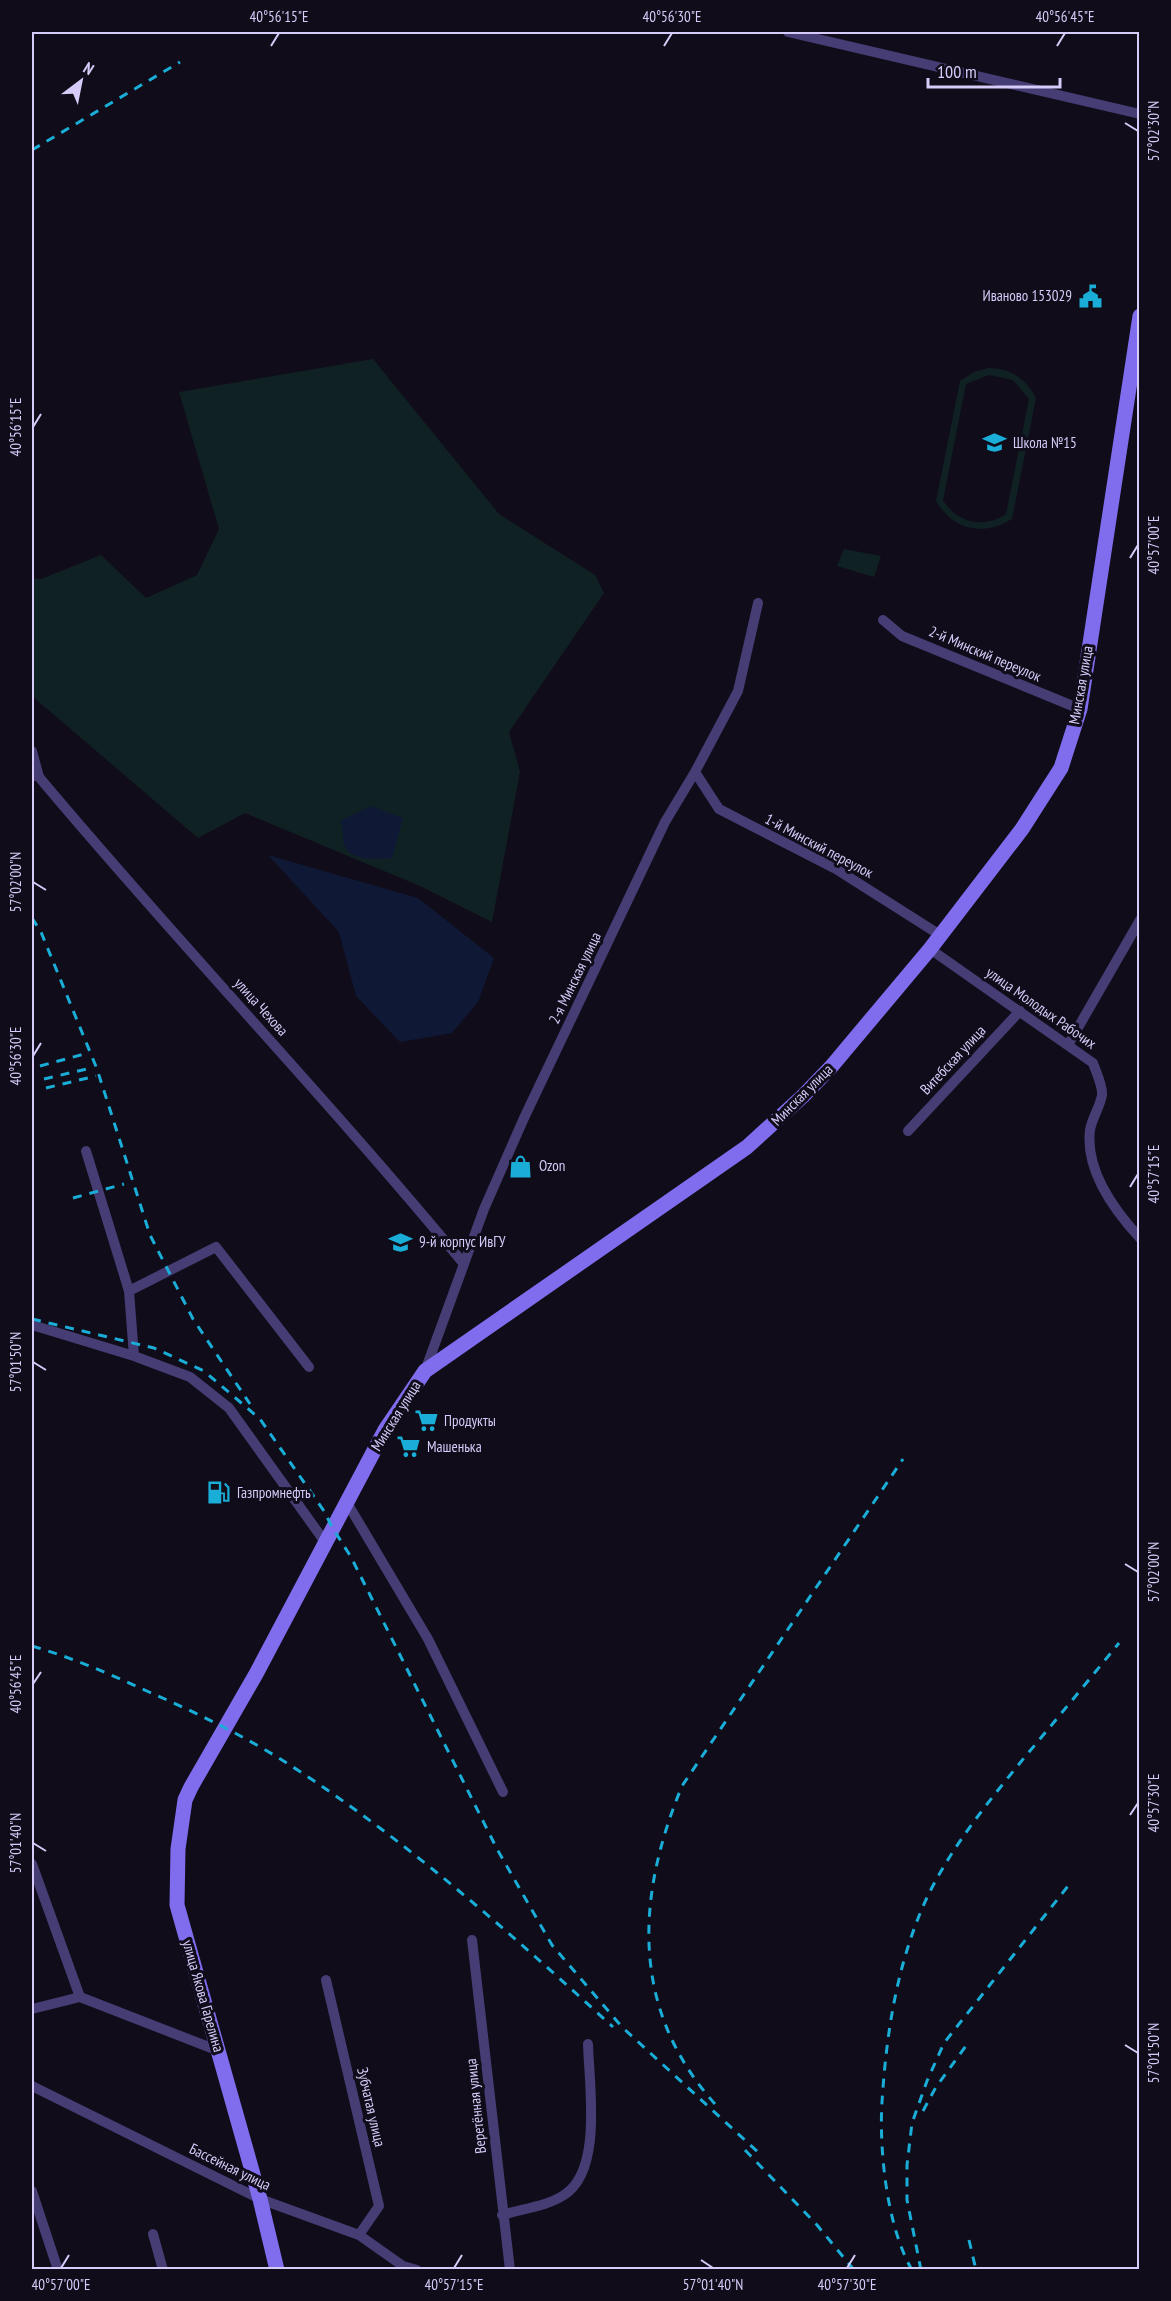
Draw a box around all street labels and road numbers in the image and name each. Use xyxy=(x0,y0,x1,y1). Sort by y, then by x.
street label: 2-й Минский переулок xyxy=(926,621,1044,686)
street label: Минская улица xyxy=(1064,644,1097,726)
street label: 1-й Минский переулок xyxy=(762,809,877,882)
street label: 2-я Минская улица xyxy=(544,929,605,1027)
street label: улица Молодых Рабочих xyxy=(982,962,1100,1053)
street label: улица Чехова xyxy=(230,974,292,1040)
street label: Витебская улица xyxy=(916,1021,990,1098)
street label: Минская улица xyxy=(767,1060,836,1129)
street label: Минская улица xyxy=(366,1377,425,1454)
street label: улица Якова Гарелина xyxy=(178,1938,229,2054)
street label: Веретённая улица xyxy=(461,2058,490,2155)
street label: Зубчатая улица xyxy=(353,2065,390,2149)
street label: Бассейная улица xyxy=(187,2139,274,2194)

